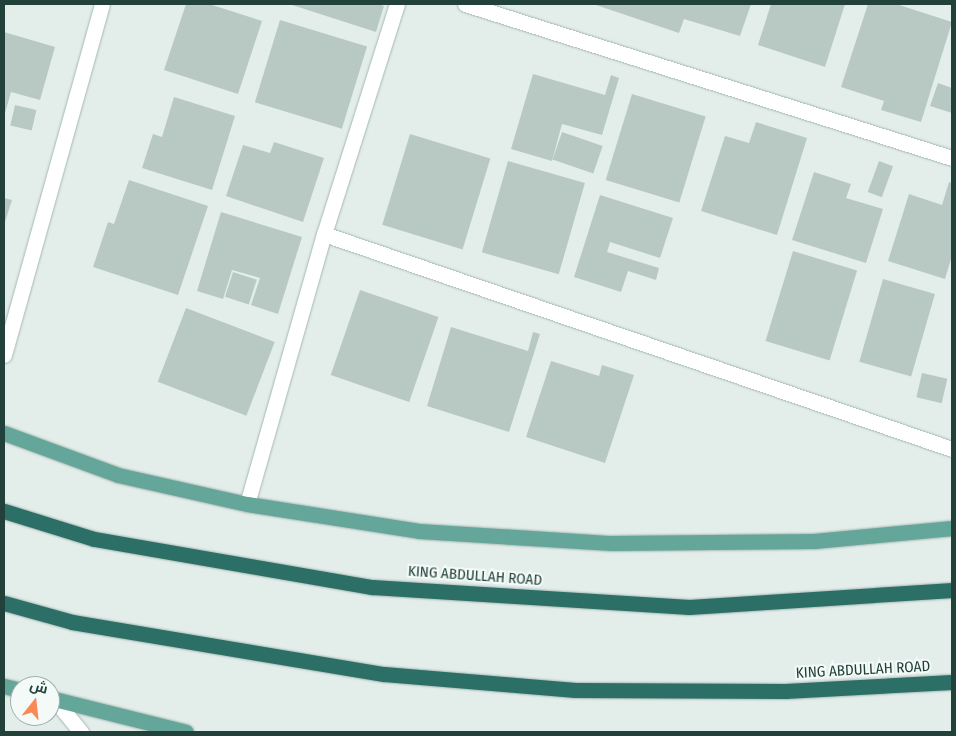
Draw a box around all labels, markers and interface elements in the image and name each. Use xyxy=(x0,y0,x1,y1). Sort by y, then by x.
street label: KING ABDULLAH ROAD xyxy=(407,562,543,590)
street label: KING ABDULLAH ROAD xyxy=(795,657,931,683)
north arrow xyxy=(10,676,60,726)
text: ش xyxy=(28,676,50,698)

